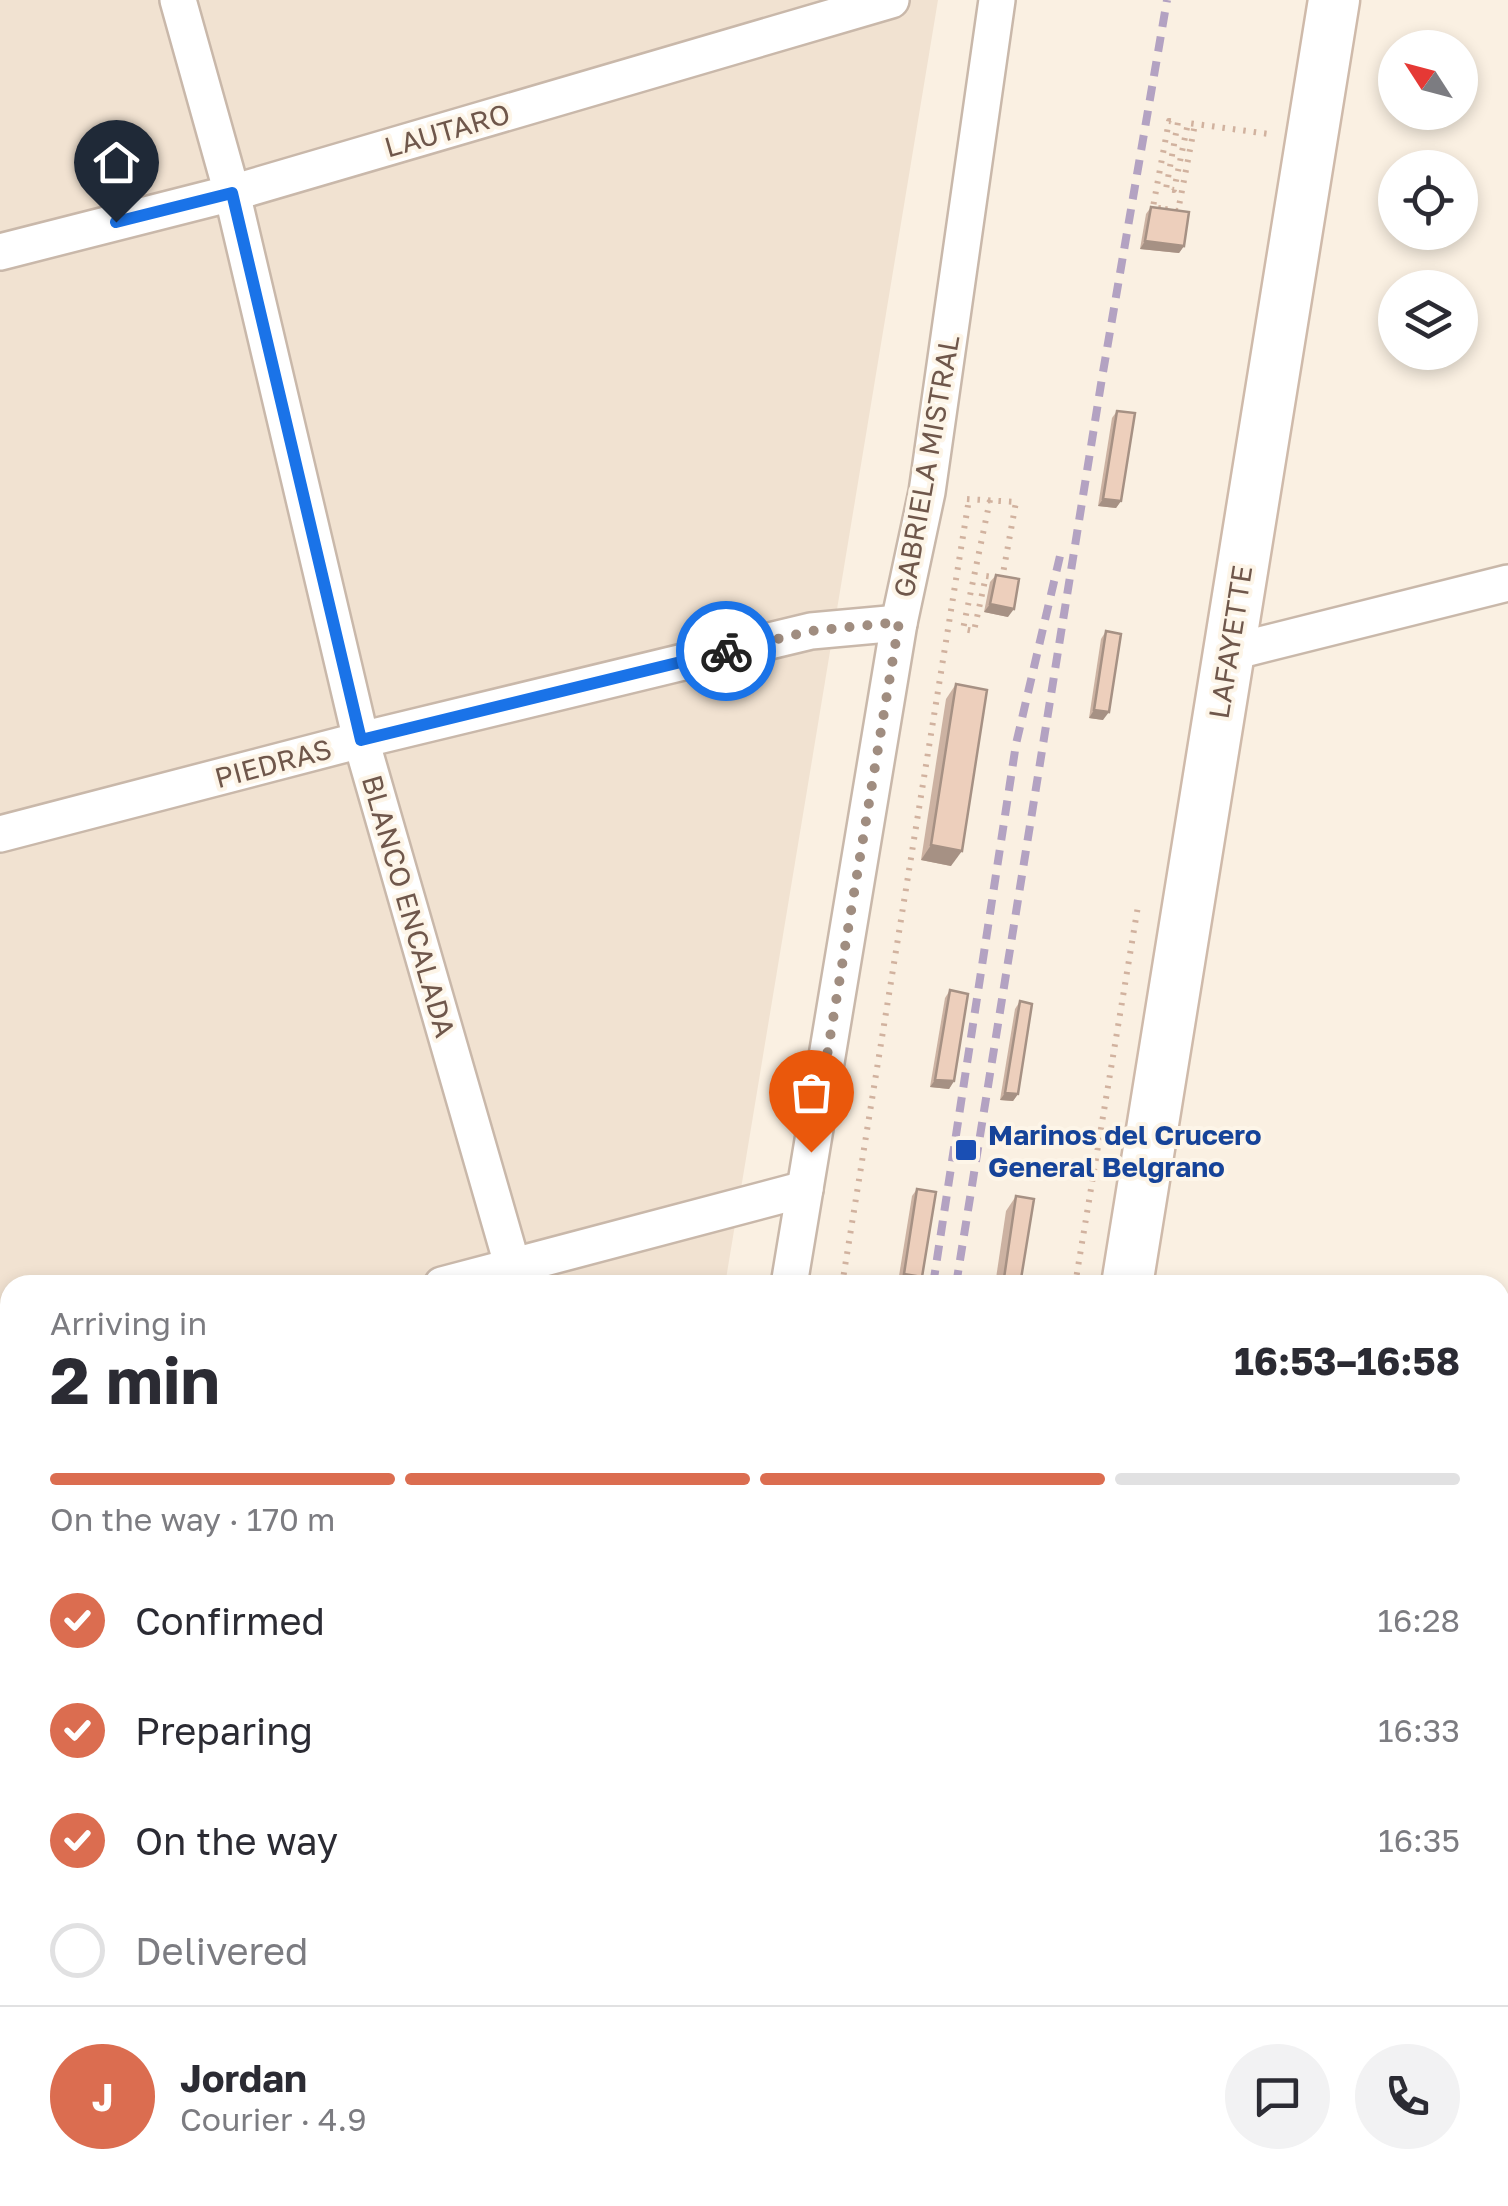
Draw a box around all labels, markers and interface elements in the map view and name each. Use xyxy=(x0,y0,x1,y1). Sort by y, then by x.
north arrow xyxy=(1378,30,1478,130)
map controls xyxy=(1378,30,1478,370)
street label: LAUTARO xyxy=(381,96,513,164)
pin xyxy=(74,120,159,223)
icon: home xyxy=(89,135,144,190)
button: locate xyxy=(1378,150,1478,250)
button: layers xyxy=(1378,270,1478,370)
street label: GABRIELA MISTRAL xyxy=(887,332,965,600)
street label: LAFAYETTE xyxy=(1202,563,1258,721)
courier xyxy=(676,601,776,701)
icon: bike xyxy=(699,624,754,679)
street label: PIEDRAS xyxy=(211,732,335,794)
street label: BLANCO ENCALADA xyxy=(356,771,462,1041)
pin xyxy=(769,1050,854,1153)
icon: bag xyxy=(784,1065,839,1120)
place label: Marinos del Crucero General Belgrano xyxy=(988,1118,1262,1183)
marker: Marinos del Crucero General Belgrano xyxy=(953,1137,979,1163)
text: Arriving in xyxy=(50,1304,207,1342)
text: 16:53–16:58 xyxy=(1234,1338,1460,1383)
text: 2 min xyxy=(50,1340,220,1418)
text: On the way · 170 m xyxy=(50,1500,335,1538)
icon: check xyxy=(50,1593,105,1648)
text: Confirmed xyxy=(135,1598,325,1643)
text: 16:28 xyxy=(1377,1601,1460,1639)
icon: check xyxy=(50,1703,105,1758)
text: Preparing xyxy=(135,1708,313,1753)
text: 16:33 xyxy=(1378,1711,1460,1749)
icon: check xyxy=(50,1813,105,1868)
text: On the way xyxy=(135,1818,338,1863)
text: 16:35 xyxy=(1378,1821,1460,1859)
text: Delivered xyxy=(135,1928,308,1973)
button: chat xyxy=(1225,2044,1330,2149)
button: phone xyxy=(1355,2044,1460,2149)
text: Jordan xyxy=(180,2055,307,2100)
text: J xyxy=(92,2074,113,2119)
text: Courier · 4.9 xyxy=(180,2100,367,2138)

